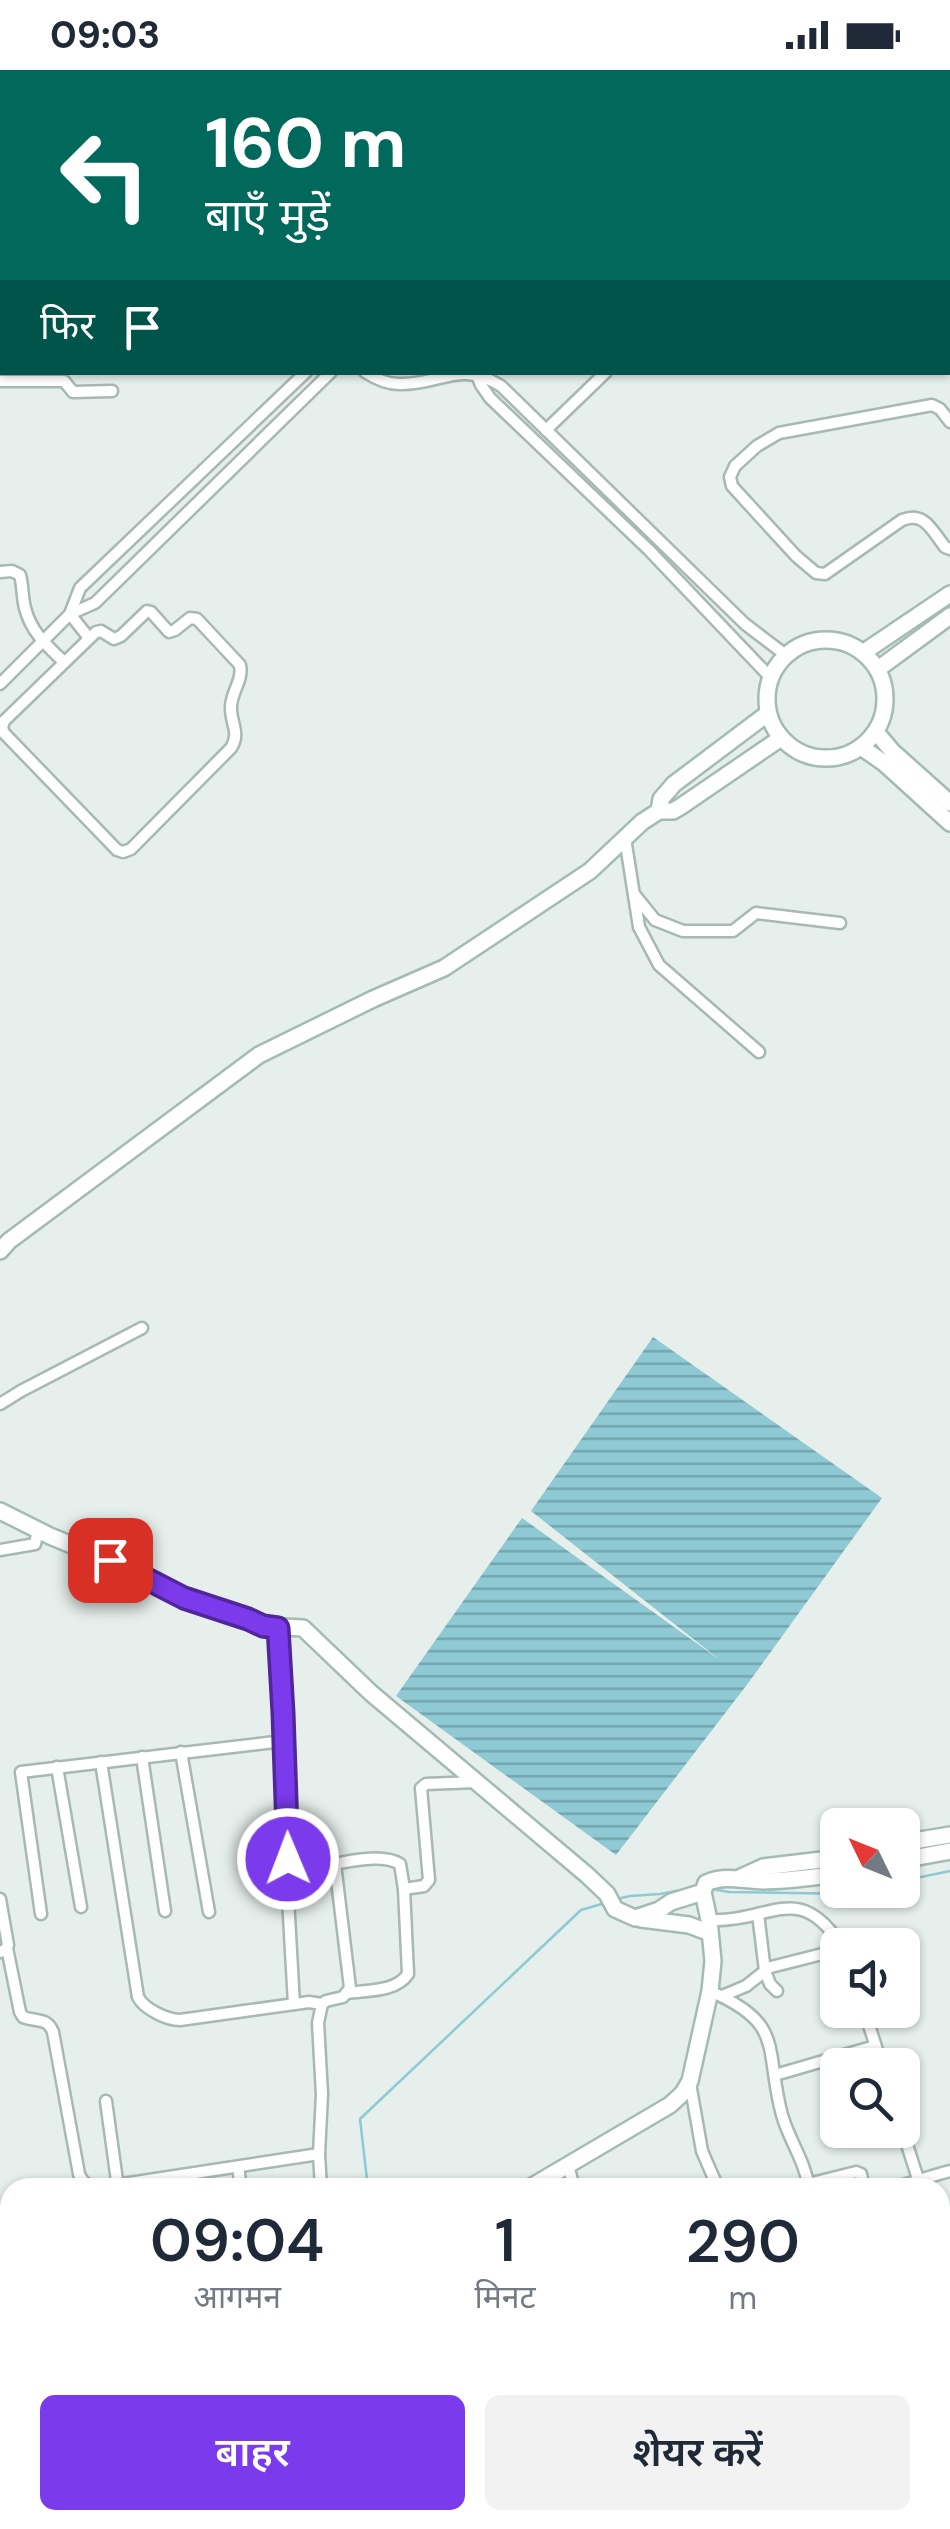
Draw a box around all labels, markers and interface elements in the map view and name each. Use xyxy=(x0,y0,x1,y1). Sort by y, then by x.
text: 09:03 xyxy=(50,10,160,60)
text: 160 m xyxy=(205,98,406,189)
icon: left xyxy=(40,110,170,240)
text: बाएँ मुड़ें xyxy=(205,186,330,245)
icon: arrive xyxy=(115,300,170,355)
text: फिर xyxy=(40,301,95,351)
pin xyxy=(68,1518,153,1603)
icon: arrive xyxy=(83,1533,138,1588)
position arrow xyxy=(236,1807,340,1911)
north arrow xyxy=(820,1808,920,1908)
map controls xyxy=(820,1808,920,2148)
button: sound xyxy=(820,1928,920,2028)
button: search xyxy=(820,2048,920,2148)
text: 09:04 xyxy=(150,2201,324,2280)
text: 1 xyxy=(495,2201,516,2280)
text: 290 xyxy=(686,2202,800,2281)
text: आगमन xyxy=(193,2276,281,2318)
text: मिनट xyxy=(474,2276,536,2318)
text: m xyxy=(729,2277,757,2319)
button: बाहर xyxy=(40,2395,465,2510)
button: शेयर करें xyxy=(485,2395,910,2510)

